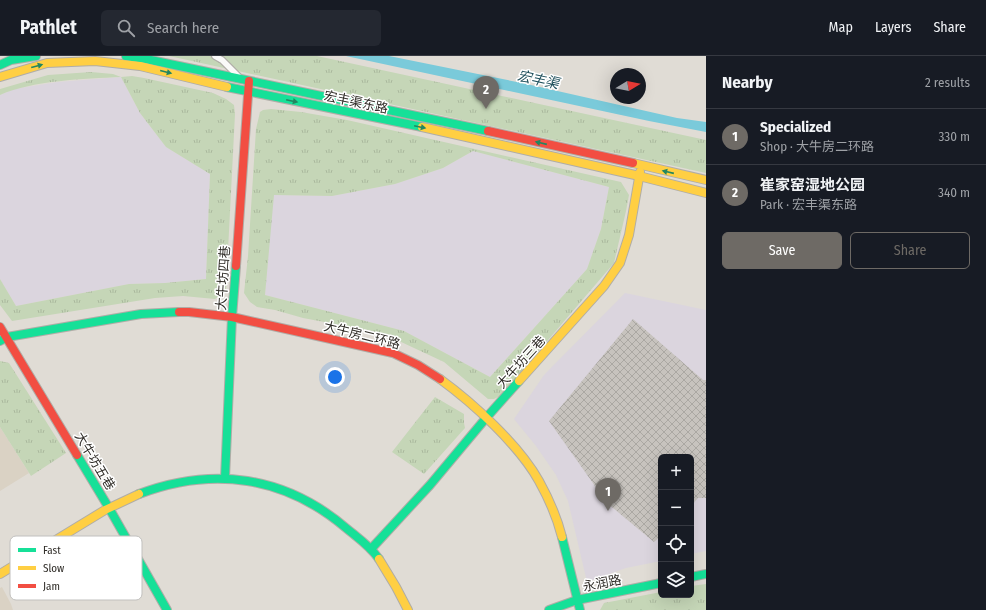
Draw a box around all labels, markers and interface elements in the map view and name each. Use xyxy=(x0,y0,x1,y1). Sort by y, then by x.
search box xyxy=(101,10,381,46)
text: Pathlet xyxy=(20,16,77,39)
icon: search xyxy=(115,17,137,39)
text: Search here xyxy=(147,19,219,37)
text: Map xyxy=(829,19,853,36)
text: Layers xyxy=(875,19,911,36)
text: Share xyxy=(933,19,966,36)
one-way arrow xyxy=(31,62,43,68)
water label: 宏丰渠 xyxy=(516,67,562,93)
north arrow xyxy=(610,68,646,104)
one-way arrow xyxy=(159,70,172,76)
text: Nearby xyxy=(722,72,773,93)
text: 2 results xyxy=(925,75,970,90)
pin: 2 xyxy=(473,76,499,109)
street label: 宏丰渠东路 xyxy=(323,88,389,116)
one-way arrow xyxy=(286,99,299,105)
text: Specialized xyxy=(760,118,831,136)
one-way arrow xyxy=(414,125,426,131)
text: 1 xyxy=(732,129,738,144)
text: 330 m xyxy=(938,129,970,144)
one-way arrow xyxy=(535,139,547,145)
text: Shop · 大牛房二环路 xyxy=(760,139,874,154)
one-way arrow xyxy=(662,168,674,174)
text: 崔家窑湿地公园 xyxy=(760,176,865,194)
text: 2 xyxy=(732,185,738,200)
text: 340 m xyxy=(938,185,970,200)
text: Park · 宏丰渠东路 xyxy=(760,197,857,212)
button: Save xyxy=(722,232,842,269)
button: Share xyxy=(850,232,970,269)
street label: 大牛坊四巷 xyxy=(213,245,233,311)
street label: 大牛房二环路 xyxy=(322,318,402,352)
street label: 大牛坊三巷 xyxy=(494,333,548,391)
your location xyxy=(325,367,345,387)
street label: 大牛坊五巷 xyxy=(72,429,118,493)
map controls xyxy=(658,454,694,598)
button: + xyxy=(658,454,694,490)
pin: 1 xyxy=(595,478,621,511)
button: − xyxy=(658,490,694,526)
button: locate xyxy=(658,526,694,562)
legend xyxy=(10,536,142,600)
text: Fast xyxy=(43,544,61,557)
text: Slow xyxy=(43,562,64,575)
button: layers xyxy=(658,562,694,598)
street label: 永润路 xyxy=(581,572,623,594)
text: Jam xyxy=(43,580,60,593)

